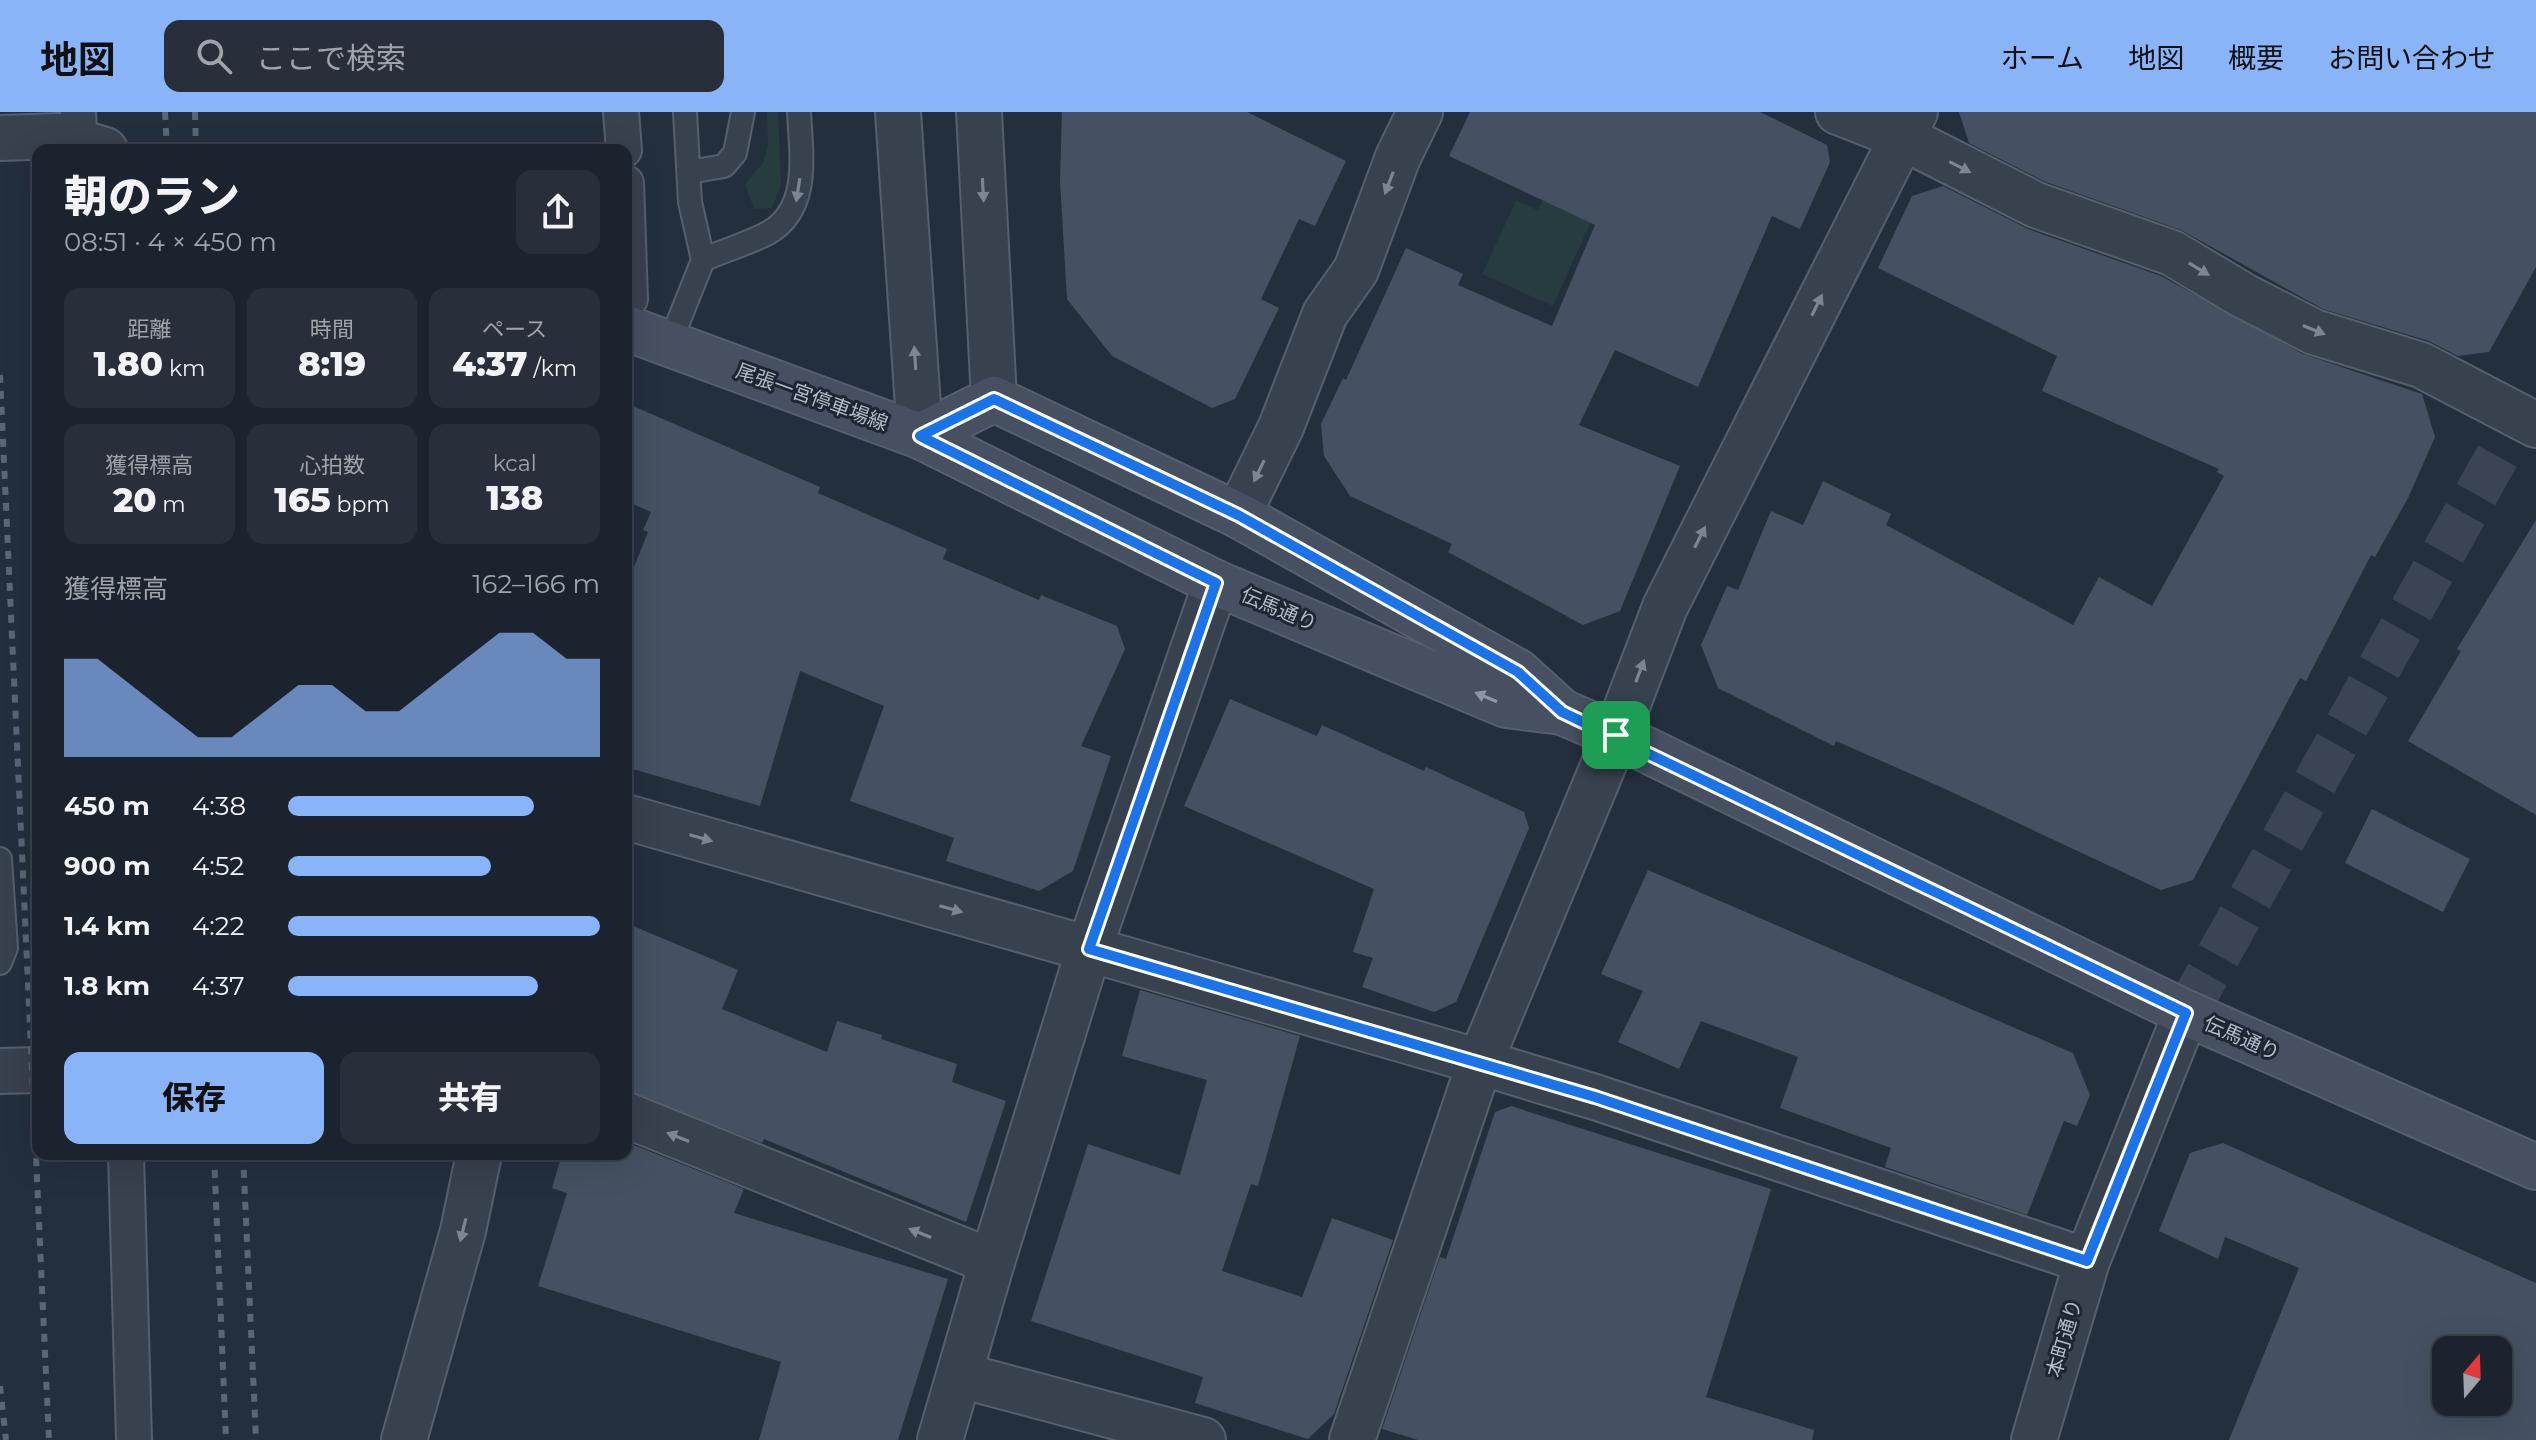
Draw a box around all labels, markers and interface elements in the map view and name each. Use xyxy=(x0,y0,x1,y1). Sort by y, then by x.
search box xyxy=(164,20,724,92)
icon: search xyxy=(192,34,236,78)
text: 地図 xyxy=(40,36,116,83)
text: ここで検索 xyxy=(256,40,406,77)
text: ホーム xyxy=(2001,41,2084,75)
text: 地図 xyxy=(2128,41,2184,75)
text: 概要 xyxy=(2228,41,2284,75)
text: お問い合わせ xyxy=(2328,41,2496,75)
one-way arrow xyxy=(1949,160,1972,173)
text: 朝のラン xyxy=(64,169,240,223)
button: share xyxy=(516,170,600,254)
one-way arrow xyxy=(1382,171,1395,195)
one-way arrow xyxy=(791,177,804,202)
one-way arrow xyxy=(977,178,990,203)
text: 08:51 · 4 × 450 m xyxy=(64,226,277,258)
one-way arrow xyxy=(2188,261,2210,275)
one-way arrow xyxy=(1810,294,1824,317)
text: 距離 xyxy=(127,316,171,343)
text: 時間 xyxy=(310,316,354,343)
text: ペース xyxy=(482,316,547,343)
one-way arrow xyxy=(2302,324,2326,337)
text: 1.80 xyxy=(93,343,163,385)
text: 8:19 xyxy=(298,343,366,385)
text: 4:37 xyxy=(452,343,528,385)
one-way arrow xyxy=(908,346,921,371)
text: km xyxy=(163,355,205,382)
text: /km xyxy=(528,355,577,382)
street label: 尾張一宮停車場線 xyxy=(733,358,891,436)
text: kcal xyxy=(493,450,537,477)
text: 獲得標高 xyxy=(105,452,193,479)
text: 心拍数 xyxy=(299,452,365,479)
one-way arrow xyxy=(1252,459,1266,482)
text: 138 xyxy=(486,477,543,519)
text: 20 xyxy=(113,479,157,521)
text: 165 xyxy=(274,479,331,521)
text: m xyxy=(157,491,186,518)
text: bpm xyxy=(331,491,390,518)
one-way arrow xyxy=(1693,526,1707,549)
text: 162–166 m xyxy=(472,568,600,600)
text: 獲得標高 xyxy=(64,573,168,605)
street label: 伝馬通り xyxy=(1237,582,1321,636)
one-way arrow xyxy=(1634,659,1647,683)
one-way arrow xyxy=(1474,690,1498,703)
pin xyxy=(1582,701,1650,769)
icon: arrive xyxy=(1594,713,1638,757)
text: 450 m xyxy=(64,790,150,822)
text: 4:38 xyxy=(192,790,246,822)
one-way arrow xyxy=(689,832,713,845)
text: 900 m xyxy=(64,850,151,882)
text: 4:52 xyxy=(192,850,244,882)
one-way arrow xyxy=(939,904,964,916)
text: 1.4 km xyxy=(64,910,150,942)
text: 4:22 xyxy=(192,910,244,942)
text: 1.8 km xyxy=(64,970,150,1002)
text: 4:37 xyxy=(192,970,245,1002)
street label: 伝馬通り xyxy=(2201,1011,2283,1065)
button: 保存 xyxy=(64,1052,324,1144)
button: 共有 xyxy=(340,1052,600,1144)
one-way arrow xyxy=(667,1130,690,1143)
one-way arrow xyxy=(456,1218,468,1243)
one-way arrow xyxy=(908,1227,932,1240)
street label: 本町通り xyxy=(2041,1296,2087,1380)
north arrow xyxy=(2432,1336,2512,1416)
map controls xyxy=(2432,1336,2512,1416)

